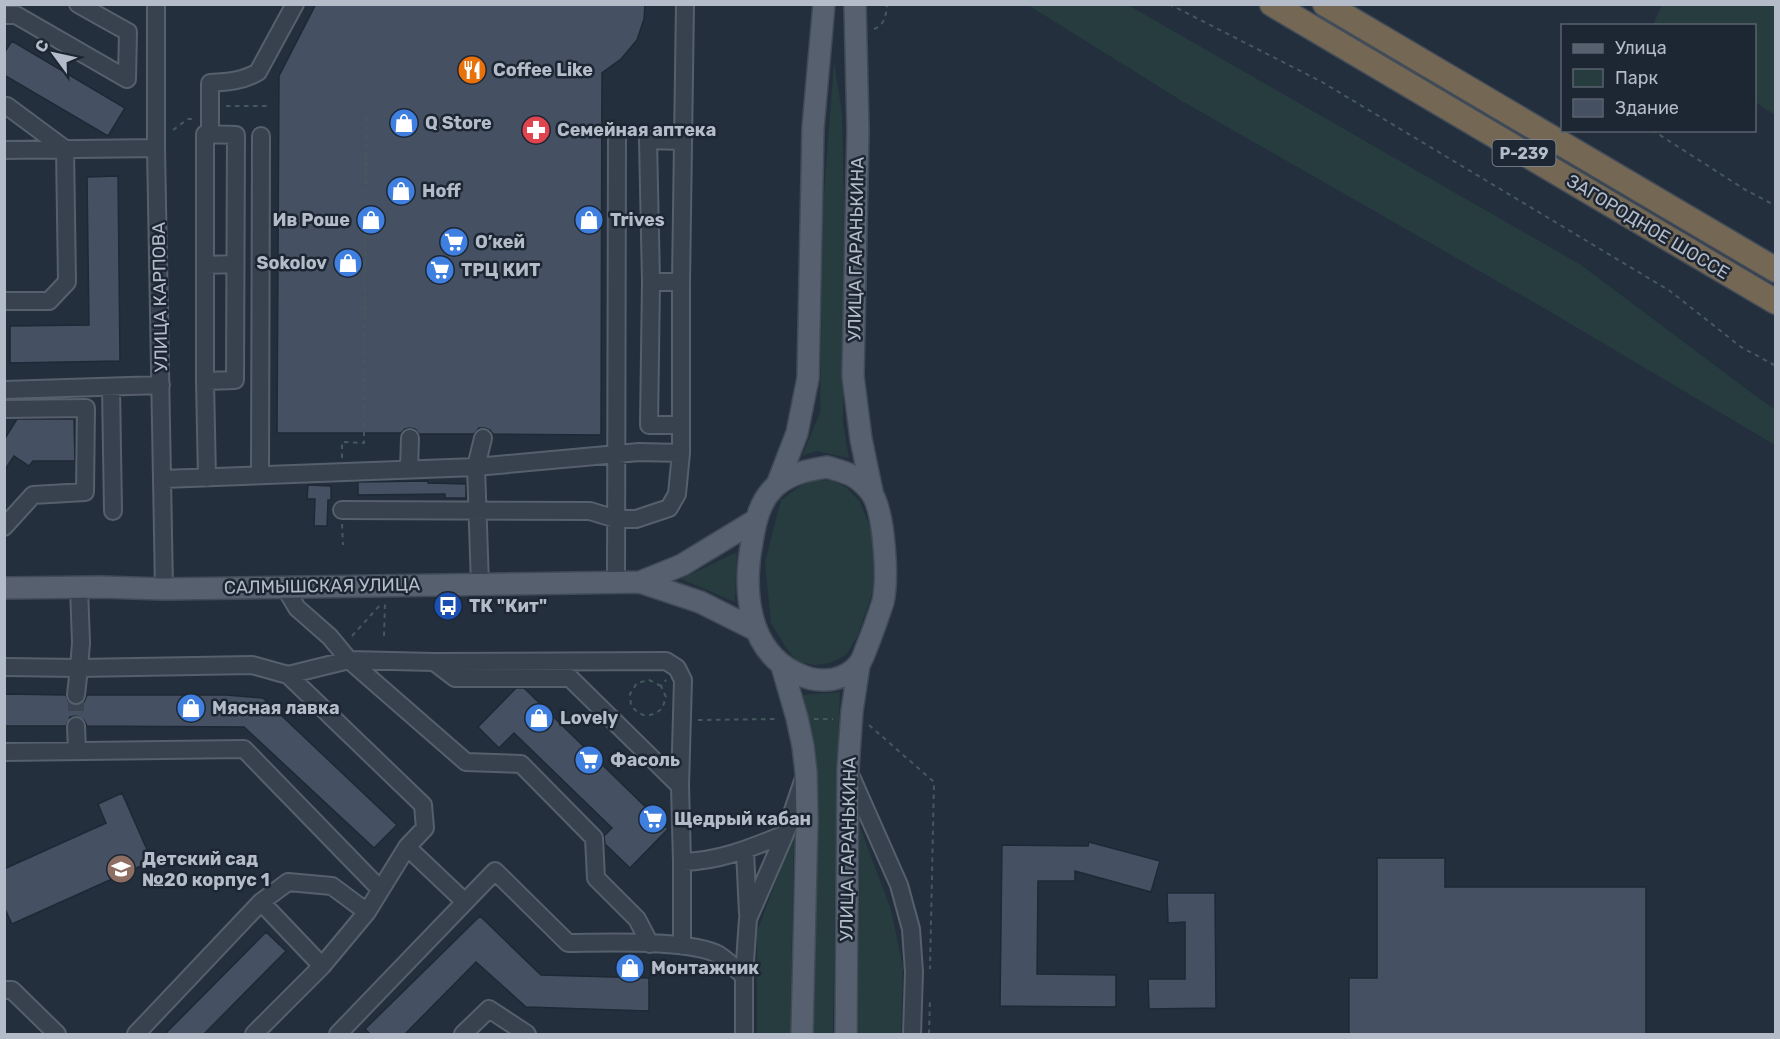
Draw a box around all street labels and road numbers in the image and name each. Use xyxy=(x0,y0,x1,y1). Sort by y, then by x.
road number: Р-239 xyxy=(1492,140,1556,166)
street label: УЛИЦА ГАРАНЬКИНА xyxy=(843,157,869,341)
street label: ЗАГОРОДНОЕ ШОССЕ xyxy=(1563,170,1733,284)
street label: УЛИЦА КАРПОВА xyxy=(148,222,172,372)
street label: САЛМЫШСКАЯ УЛИЦА xyxy=(224,573,420,599)
street label: УЛИЦА ГАРАНЬКИНА xyxy=(835,757,861,941)

